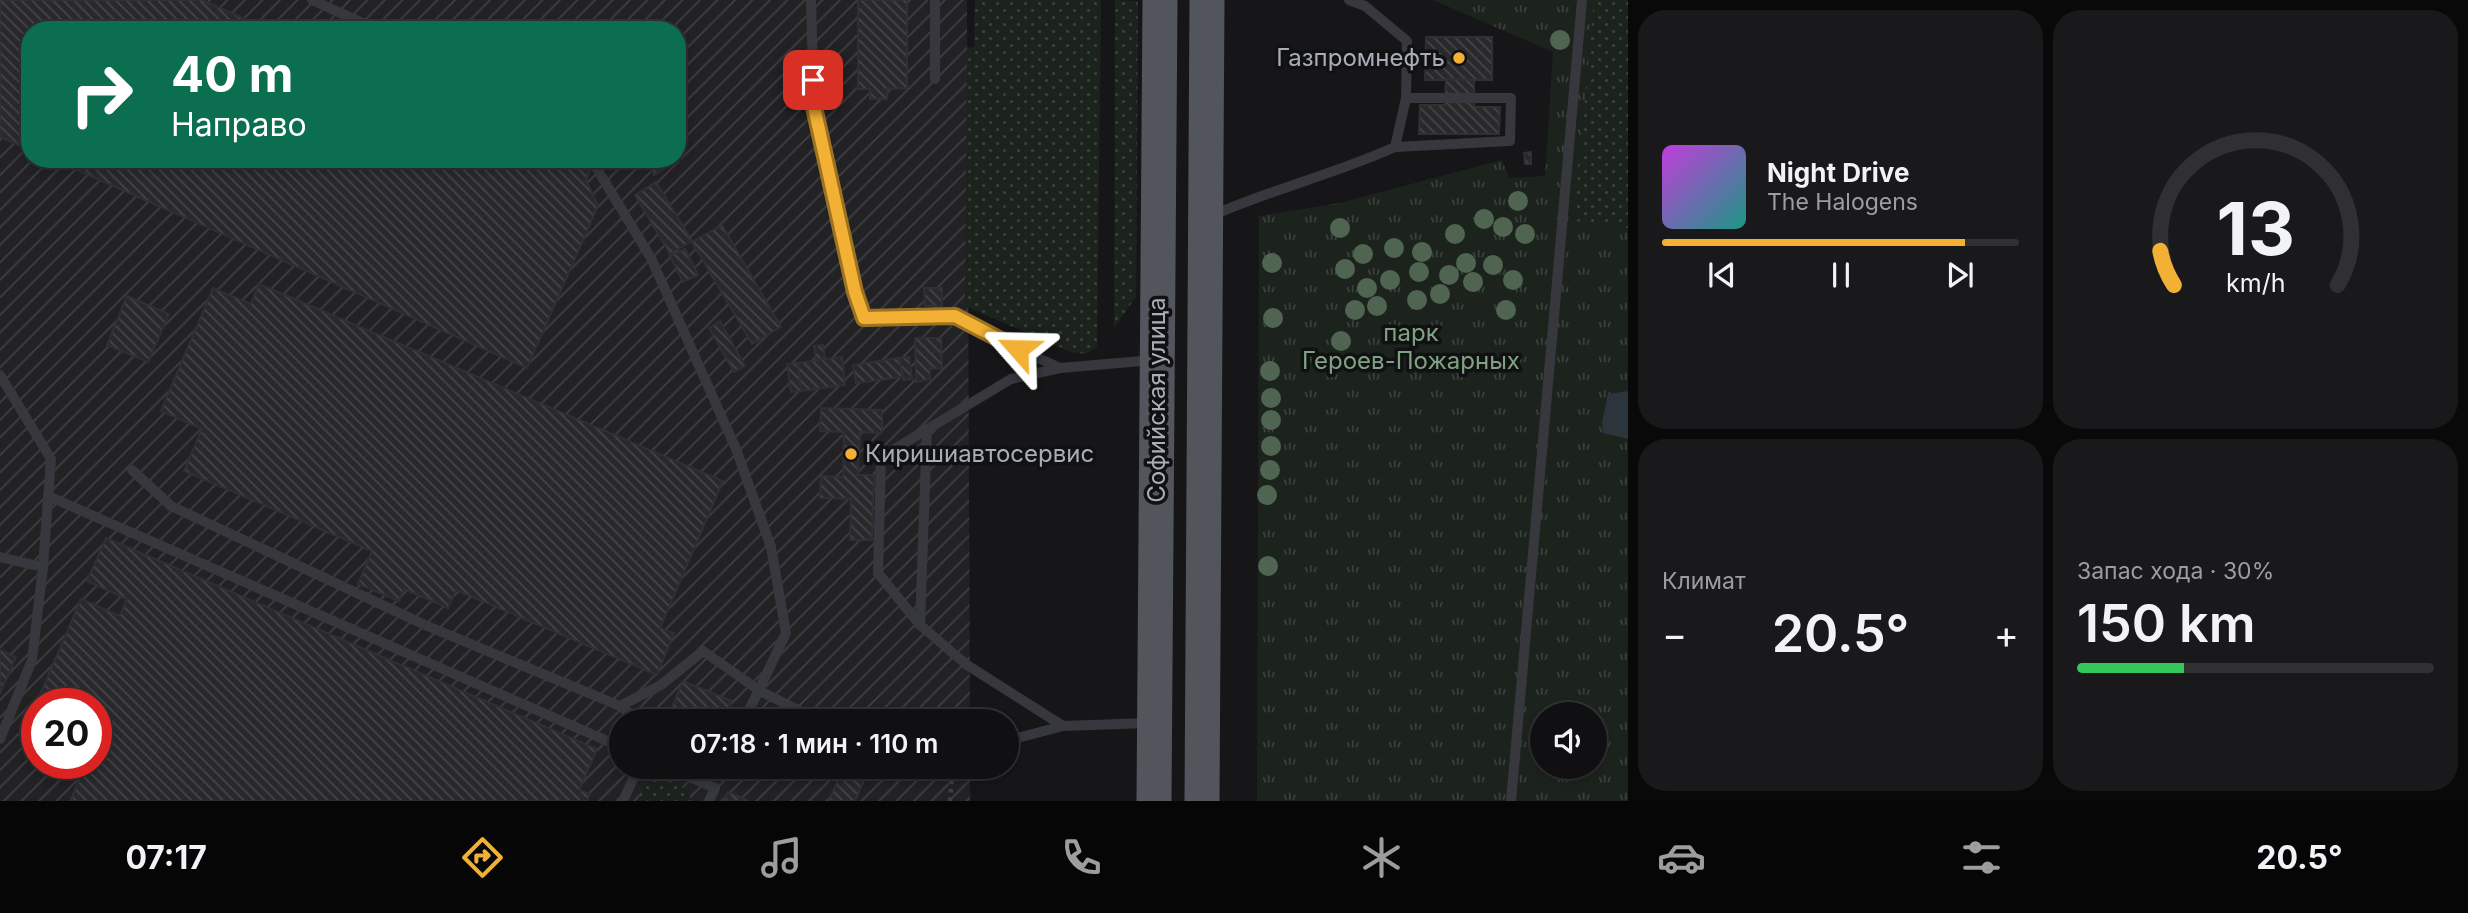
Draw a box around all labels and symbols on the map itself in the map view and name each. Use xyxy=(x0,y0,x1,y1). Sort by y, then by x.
place label: Газпромнефть xyxy=(1276,43,1445,72)
pin xyxy=(783,50,843,110)
marker: Газпромнефть xyxy=(1451,50,1467,66)
street label: Софийская улица xyxy=(1142,297,1171,503)
position arrow xyxy=(981,312,1055,386)
park label: парк Героев-Пожарных xyxy=(1302,318,1520,375)
place label: Киришиавтосервис xyxy=(865,439,1094,468)
marker: Киришиавтосервис xyxy=(843,446,859,462)
speed limit sign: 20 xyxy=(21,688,112,779)

